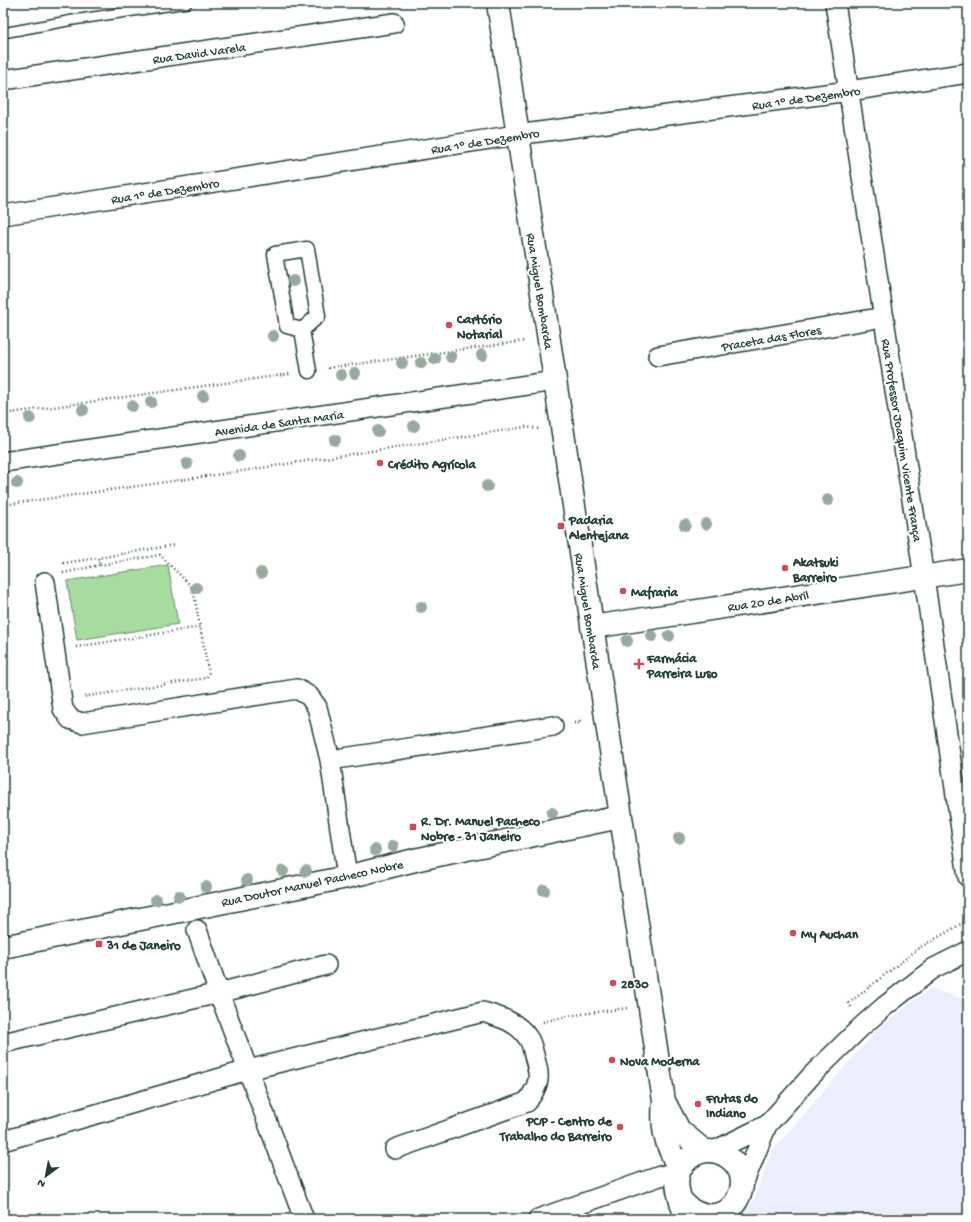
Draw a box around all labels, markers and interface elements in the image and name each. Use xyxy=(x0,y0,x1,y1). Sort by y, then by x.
street label: Rua David Varela xyxy=(152,40,248,68)
street label: Rua 1º de Dezembro xyxy=(751,84,862,115)
street label: Rua 1º de Dezembro xyxy=(430,126,541,158)
street label: Rua 1º de Dezembro xyxy=(110,176,221,208)
street label: Rua Miguel Bombarda xyxy=(522,232,555,351)
place label: Cartório Notarial xyxy=(456,313,502,343)
marker: Cartório Notarial xyxy=(444,320,454,330)
street label: Praceta das Flores xyxy=(720,323,824,356)
street label: Rua Professor Joaquim Vicente França xyxy=(877,338,924,544)
street label: Avenida de Santa Maria xyxy=(214,408,346,441)
marker: Crédito Agrícola xyxy=(375,458,385,468)
place label: Crédito Agrícola xyxy=(387,458,476,473)
place label: Padaria Alentejana xyxy=(568,514,630,544)
marker: Padaria Alentejana xyxy=(556,521,566,531)
street label: Rua Miguel Bombarda xyxy=(570,552,603,671)
place label: Akatsuki Barreiro xyxy=(792,556,839,586)
marker: Akatsuki Barreiro xyxy=(780,563,790,573)
place label: Mafraria xyxy=(631,585,678,601)
marker: Mafraria xyxy=(618,586,628,596)
street label: Rua 20 de Abril xyxy=(727,589,810,616)
place label: Farmácia Parreira Luso xyxy=(646,652,718,682)
marker: Farmácia Parreira Luso xyxy=(634,659,644,669)
place label: R. Dr. Manuel Pacheco Nobre - 31 Janeiro xyxy=(420,815,540,845)
marker: R. Dr. Manuel Pacheco Nobre - 31 Janeiro xyxy=(408,822,418,832)
street label: Rua Doutor Manuel Pacheco Nobre xyxy=(220,858,405,911)
marker: My Auchan xyxy=(788,928,798,938)
place label: My Auchan xyxy=(801,928,859,943)
marker: 31 de Janeiro xyxy=(94,939,104,949)
place label: 31 de Janeiro xyxy=(106,939,181,954)
marker: 2830 xyxy=(608,978,618,988)
place label: 2830 xyxy=(621,978,649,993)
marker: Nova Moderna xyxy=(607,1055,617,1065)
place label: Nova Moderna xyxy=(620,1055,700,1070)
place label: Frutas do Indiano xyxy=(705,1092,758,1122)
marker: Frutas do Indiano xyxy=(693,1099,703,1109)
place label: PCP - Centro de Trabalho do Barreiro xyxy=(499,1115,613,1145)
marker: PCP - Centro de Trabalho do Barreiro xyxy=(615,1122,625,1132)
north arrow xyxy=(26,1156,66,1196)
text: N xyxy=(36,1176,48,1190)

